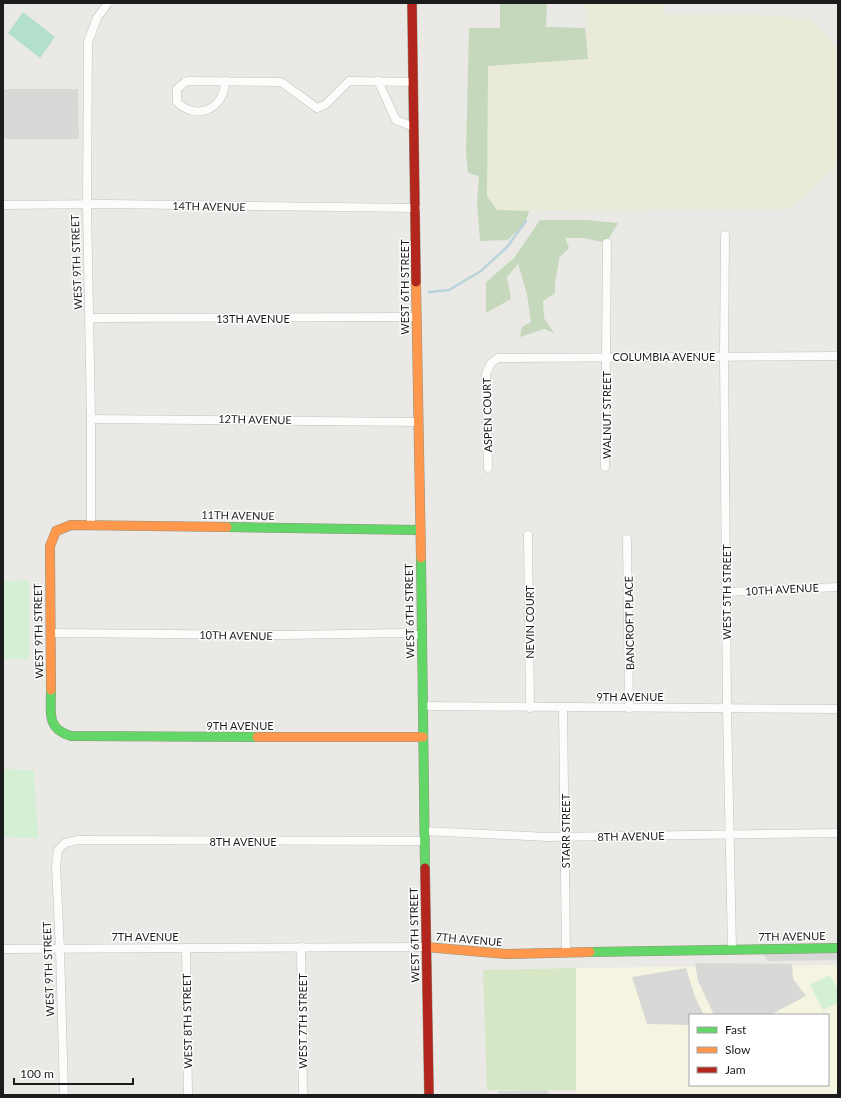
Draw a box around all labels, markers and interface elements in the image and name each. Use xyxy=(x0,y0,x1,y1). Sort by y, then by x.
street label: 14TH AVENUE xyxy=(172,199,246,213)
street label: WEST 9TH STREET xyxy=(68,214,84,310)
street label: WEST 6TH STREET xyxy=(398,239,411,335)
street label: 13TH AVENUE xyxy=(216,312,290,325)
street label: COLUMBIA AVENUE xyxy=(613,350,715,363)
street label: WALNUT STREET xyxy=(600,370,613,459)
street label: ASPEN COURT xyxy=(480,377,494,453)
street label: 12TH AVENUE xyxy=(218,412,292,426)
street label: 11TH AVENUE xyxy=(201,508,275,522)
street label: WEST 5TH STREET xyxy=(720,544,733,640)
street label: WEST 6TH STREET xyxy=(402,563,416,659)
street label: BANCROFT PLACE xyxy=(622,576,636,670)
street label: 10TH AVENUE xyxy=(745,581,819,597)
street label: WEST 9TH STREET xyxy=(31,583,45,679)
street label: NEVIN COURT xyxy=(523,585,536,659)
street label: 10TH AVENUE xyxy=(199,628,273,642)
street label: 9TH AVENUE xyxy=(596,690,664,703)
street label: 9TH AVENUE xyxy=(206,719,274,732)
street label: STARR STREET xyxy=(559,793,572,868)
street label: 8TH AVENUE xyxy=(597,829,665,843)
street label: 8TH AVENUE xyxy=(209,835,277,848)
street label: WEST 6TH STREET xyxy=(407,887,421,983)
street label: WEST 9TH STREET xyxy=(40,921,56,1017)
street label: 7TH AVENUE xyxy=(758,929,826,943)
street label: 7TH AVENUE xyxy=(111,930,179,943)
street label: 7TH AVENUE xyxy=(435,930,503,948)
street label: WEST 8TH STREET xyxy=(180,973,194,1069)
street label: WEST 7TH STREET xyxy=(296,973,309,1069)
legend xyxy=(689,1014,829,1086)
text: Fast xyxy=(725,1022,747,1037)
text: Slow xyxy=(725,1042,751,1057)
scale bar xyxy=(14,1060,133,1086)
text: Jam xyxy=(725,1062,746,1077)
text: 100 m xyxy=(20,1066,54,1081)

